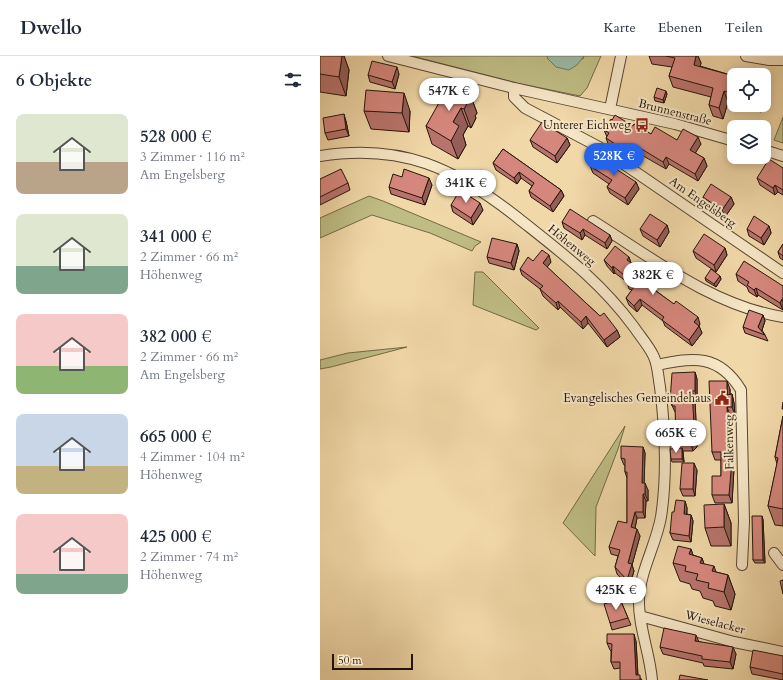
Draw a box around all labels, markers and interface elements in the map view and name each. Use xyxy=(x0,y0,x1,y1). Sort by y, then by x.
text: Dwello xyxy=(20,15,82,41)
text: Karte xyxy=(603,18,636,37)
text: Ebenen xyxy=(658,18,703,37)
text: Teilen xyxy=(725,18,763,37)
map controls xyxy=(727,68,771,164)
button: locate xyxy=(727,68,771,112)
text: 6 Objekte xyxy=(16,69,92,92)
icon: filters xyxy=(282,69,304,91)
pin: 547K € xyxy=(416,78,482,112)
text: 547K € xyxy=(428,82,470,100)
street label: Brunnenstraße xyxy=(637,95,713,129)
place label: Unterer Eichweg xyxy=(543,117,631,133)
bus stop icon: Unterer Eichweg xyxy=(634,117,650,133)
button: layers xyxy=(727,120,771,164)
text: 528 000 € xyxy=(140,125,212,148)
icon: home xyxy=(48,130,96,178)
pin: 528K € xyxy=(581,143,647,177)
text: 528K € xyxy=(593,147,635,165)
text: 3 Zimmer · 116 m² xyxy=(140,148,245,166)
text: Am Engelsberg xyxy=(140,166,225,184)
pin: 341K € xyxy=(433,170,499,204)
street label: Am Engelsberg xyxy=(666,173,740,231)
text: 341K € xyxy=(445,174,487,192)
street label: Höhenweg xyxy=(545,221,599,269)
text: 341 000 € xyxy=(140,225,212,248)
icon: home xyxy=(48,230,96,278)
text: 2 Zimmer · 66 m² xyxy=(140,248,238,266)
pin: 382K € xyxy=(620,262,686,296)
text: Höhenweg xyxy=(140,266,202,284)
text: 382K € xyxy=(632,266,674,284)
text: 382 000 € xyxy=(140,325,212,348)
icon: home xyxy=(48,330,96,378)
text: 2 Zimmer · 66 m² xyxy=(140,348,238,366)
text: Am Engelsberg xyxy=(140,366,225,384)
place label: Evangelisches Gemeindehaus xyxy=(563,390,711,406)
public building icon: Evangelisches Gemeindehaus xyxy=(714,390,730,406)
street label: Falkenweg xyxy=(721,414,737,470)
pin: 665K € xyxy=(643,420,709,454)
text: 665K € xyxy=(655,424,697,442)
text: 665 000 € xyxy=(140,425,212,448)
icon: home xyxy=(48,430,96,478)
text: 4 Zimmer · 104 m² xyxy=(140,448,245,466)
text: Höhenweg xyxy=(140,466,202,484)
text: 425 000 € xyxy=(140,525,212,548)
icon: home xyxy=(48,530,96,578)
text: 2 Zimmer · 74 m² xyxy=(140,548,238,566)
text: Höhenweg xyxy=(140,566,202,584)
pin: 425K € xyxy=(583,577,649,611)
text: 425K € xyxy=(595,581,637,599)
street label: Wieselacker xyxy=(682,606,747,638)
scale bar xyxy=(332,652,413,671)
text: 50 m xyxy=(338,653,362,668)

